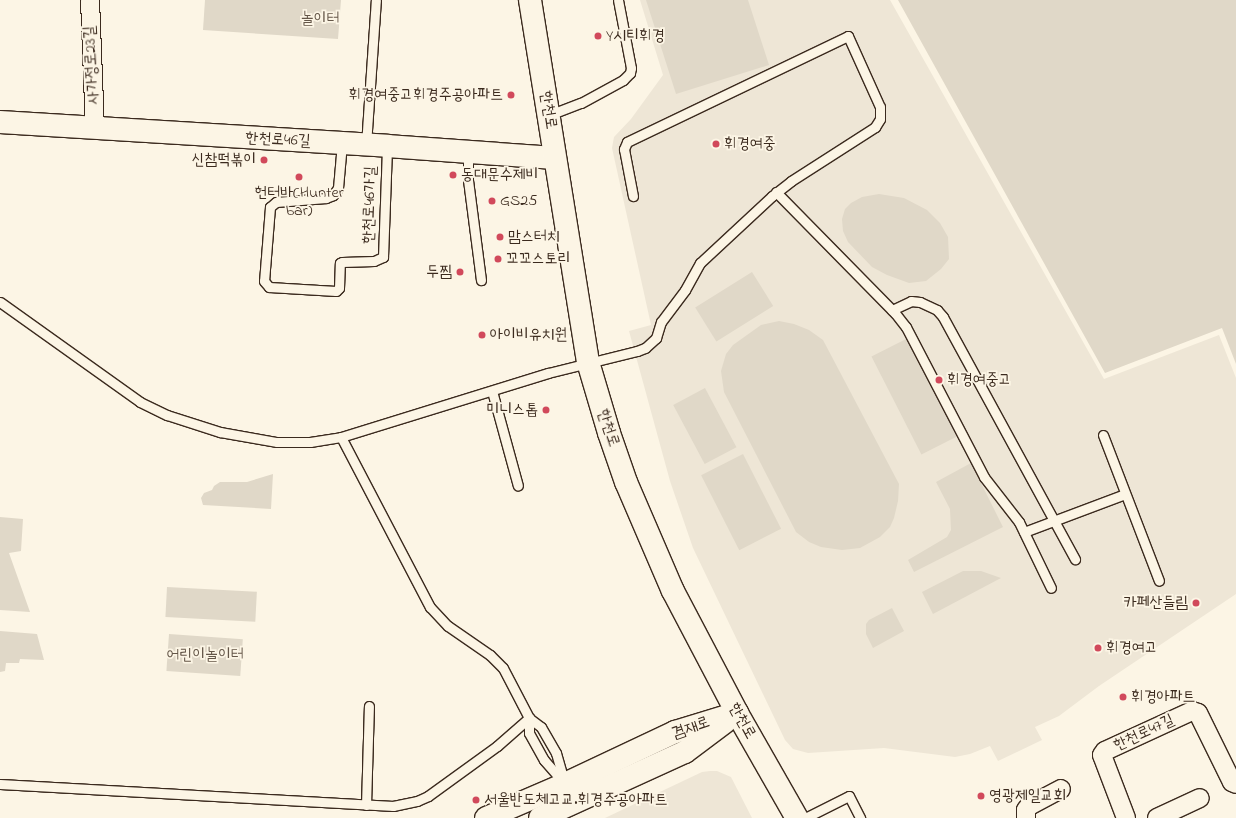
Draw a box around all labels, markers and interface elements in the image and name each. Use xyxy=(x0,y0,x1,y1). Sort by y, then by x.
park label: 놀이터 xyxy=(301,9,339,29)
street label: 사가정로23길 xyxy=(80,25,104,105)
place label: Y시티휘경 xyxy=(606,26,665,46)
marker: Y시티휘경 xyxy=(593,31,603,41)
place label: 휘경여중고휘경주공아파트 xyxy=(348,85,503,105)
street label: 한천로 xyxy=(535,89,561,131)
marker: 휘경여중고휘경주공아파트 xyxy=(506,90,516,100)
street label: 한천로46길 xyxy=(245,129,311,151)
place label: 휘경여중 xyxy=(724,134,776,154)
marker: 휘경여중 xyxy=(711,139,721,149)
place label: 신참떡볶이 xyxy=(192,150,256,170)
marker: 신참떡볶이 xyxy=(259,155,269,165)
place label: 동대문수제비 xyxy=(461,165,538,185)
street label: 한천로46가길 xyxy=(359,166,381,244)
marker: 동대문수제비 xyxy=(448,170,458,180)
marker: 헌터바(Hunter bar) xyxy=(294,172,304,182)
place label: 헌터바(Hunter bar) xyxy=(254,183,344,221)
place label: GS25 xyxy=(500,191,537,211)
marker: GS25 xyxy=(487,196,497,206)
place label: 맘스터치 xyxy=(508,227,560,247)
marker: 맘스터치 xyxy=(495,232,505,242)
place label: 꼬꼬스토리 xyxy=(506,249,570,269)
marker: 꼬꼬스토리 xyxy=(493,254,503,264)
place label: 두찜 xyxy=(426,262,452,282)
marker: 두찜 xyxy=(455,267,465,277)
place label: 아이비유치원 xyxy=(490,325,567,345)
marker: 아이비유치원 xyxy=(477,330,487,340)
place label: 휘경여중고 xyxy=(947,370,1011,390)
marker: 휘경여중고 xyxy=(934,375,944,385)
place label: 미니스톱 xyxy=(486,400,538,420)
marker: 미니스톱 xyxy=(541,405,551,415)
street label: 한천로 xyxy=(593,407,623,449)
place label: 카페산들림 xyxy=(1124,593,1188,613)
marker: 카페산들림 xyxy=(1191,598,1201,608)
place label: 휘경여고 xyxy=(1106,638,1158,658)
marker: 휘경여고 xyxy=(1093,643,1103,653)
park label: 어린이놀이터 xyxy=(166,645,244,665)
place label: 휘경아파트 xyxy=(1131,687,1195,707)
marker: 휘경아파트 xyxy=(1118,692,1128,702)
street label: 한천로 xyxy=(724,699,760,743)
street label: 한천로47길 xyxy=(1111,711,1177,755)
street label: 겸재로 xyxy=(670,713,712,743)
place label: 영광제일교회 xyxy=(989,786,1066,806)
place label: 서울반도체고교.휘경주공아파트 xyxy=(484,790,668,810)
marker: 영광제일교회 xyxy=(976,791,986,801)
marker: 서울반도체고교.휘경주공아파트 xyxy=(471,795,481,805)

